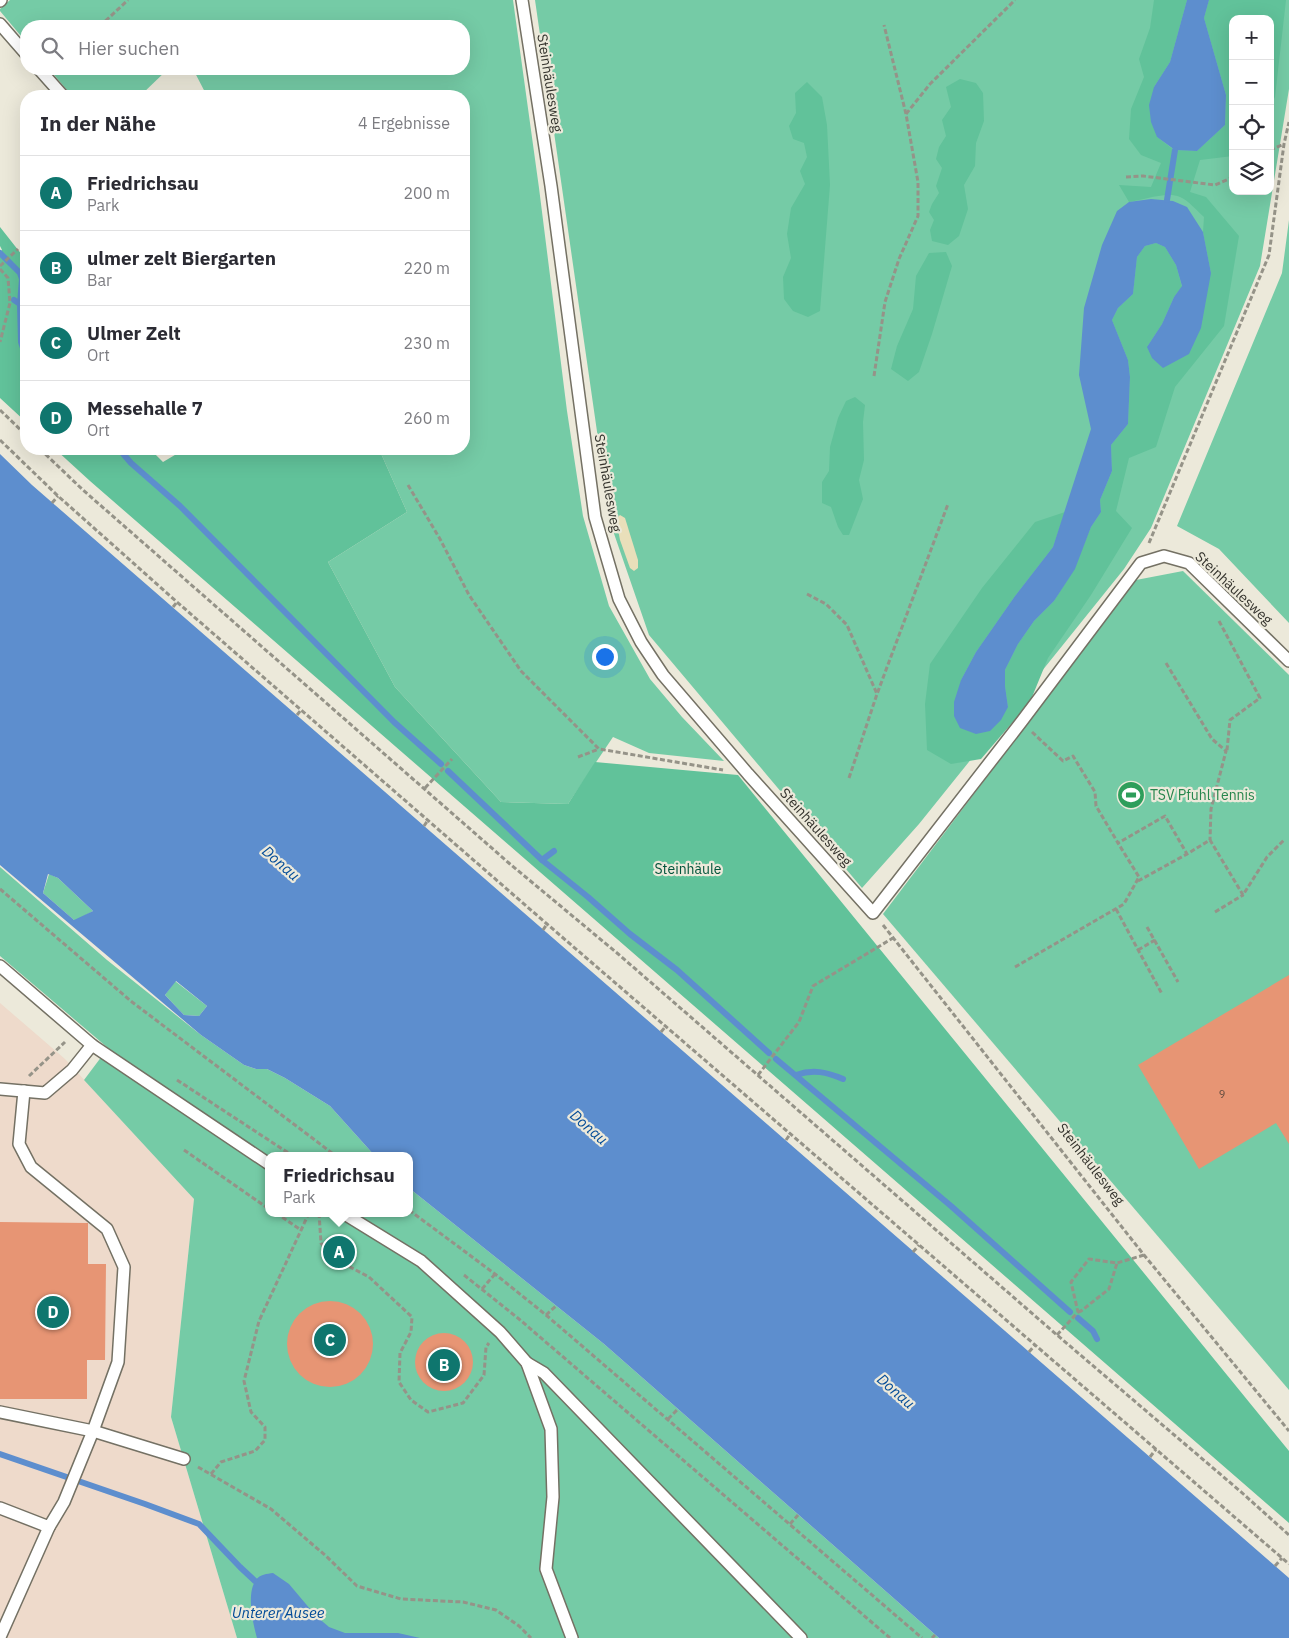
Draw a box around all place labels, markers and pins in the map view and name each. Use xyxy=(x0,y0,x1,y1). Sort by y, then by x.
sports icon: TSV Pfuhl Tennis xyxy=(1116,780,1146,810)
place label: TSV Pfuhl Tennis xyxy=(1150,786,1255,804)
pin: A xyxy=(323,1233,355,1271)
pin: D xyxy=(37,1293,69,1331)
pin: C xyxy=(314,1321,346,1359)
pin: B xyxy=(428,1346,460,1384)

